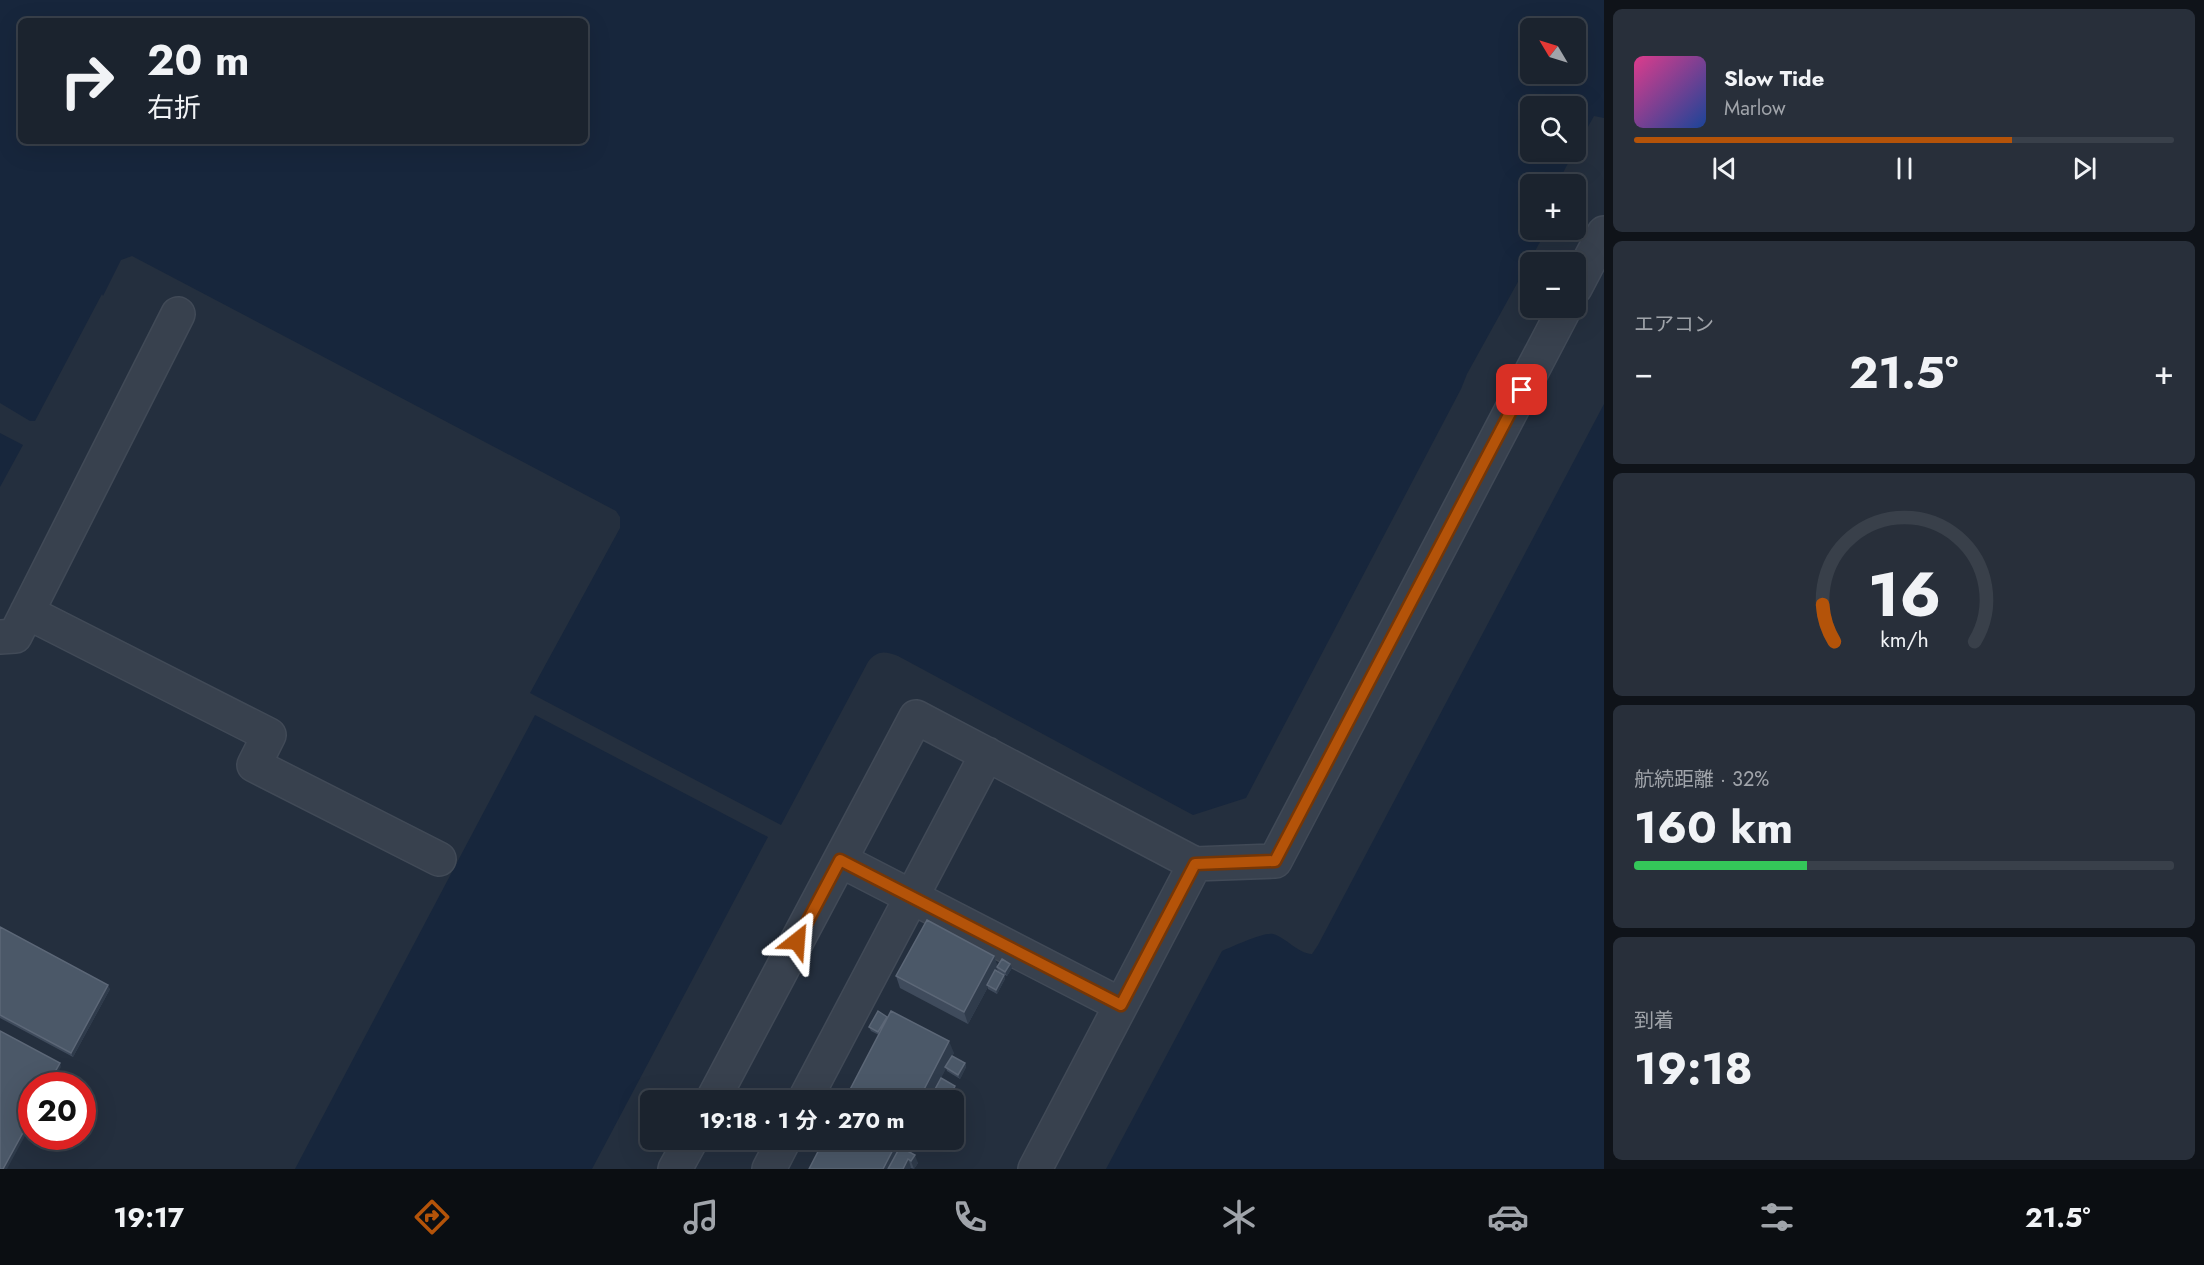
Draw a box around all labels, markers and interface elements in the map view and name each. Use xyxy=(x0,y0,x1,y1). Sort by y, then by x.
north arrow xyxy=(1520,18,1586,84)
map controls xyxy=(1520,18,1586,318)
text: 20 m xyxy=(147,30,249,91)
icon: right xyxy=(48,42,126,120)
text: Slow Tide xyxy=(1724,62,1824,94)
text: 右折 xyxy=(147,88,201,127)
text: Marlow xyxy=(1724,94,1786,123)
button: search xyxy=(1520,96,1586,162)
icon: previous xyxy=(1708,152,1741,185)
icon: pause xyxy=(1888,152,1921,185)
icon: next xyxy=(2068,152,2101,185)
button: + xyxy=(1520,174,1586,240)
button: − xyxy=(1520,252,1586,318)
text: エアコン xyxy=(1634,310,1714,339)
text: 21.5° xyxy=(1849,340,1958,405)
text: − xyxy=(1634,349,1653,396)
text: + xyxy=(2154,349,2174,396)
pin xyxy=(1496,364,1547,415)
icon: arrive xyxy=(1505,373,1538,406)
text: 16 xyxy=(1867,549,1941,639)
text: km/h xyxy=(1880,624,1928,655)
text: 航続距離 · 32% xyxy=(1634,765,1769,794)
text: 160 km xyxy=(1634,795,1793,860)
position arrow xyxy=(765,909,829,973)
text: 到着 xyxy=(1634,1006,1674,1035)
text: 19:18 xyxy=(1634,1036,1753,1101)
speed limit sign: 20 xyxy=(18,1072,96,1150)
text: 19:18 · 1 分 · 270 m xyxy=(699,1104,905,1136)
icon: directions xyxy=(411,1196,453,1238)
icon: music xyxy=(680,1196,722,1238)
icon: phone xyxy=(949,1196,991,1238)
icon: climate xyxy=(1218,1196,1260,1238)
icon: car xyxy=(1487,1196,1529,1238)
icon: filters xyxy=(1756,1196,1798,1238)
text: 19:17 xyxy=(113,1198,184,1237)
text: 21.5° xyxy=(2025,1198,2091,1237)

